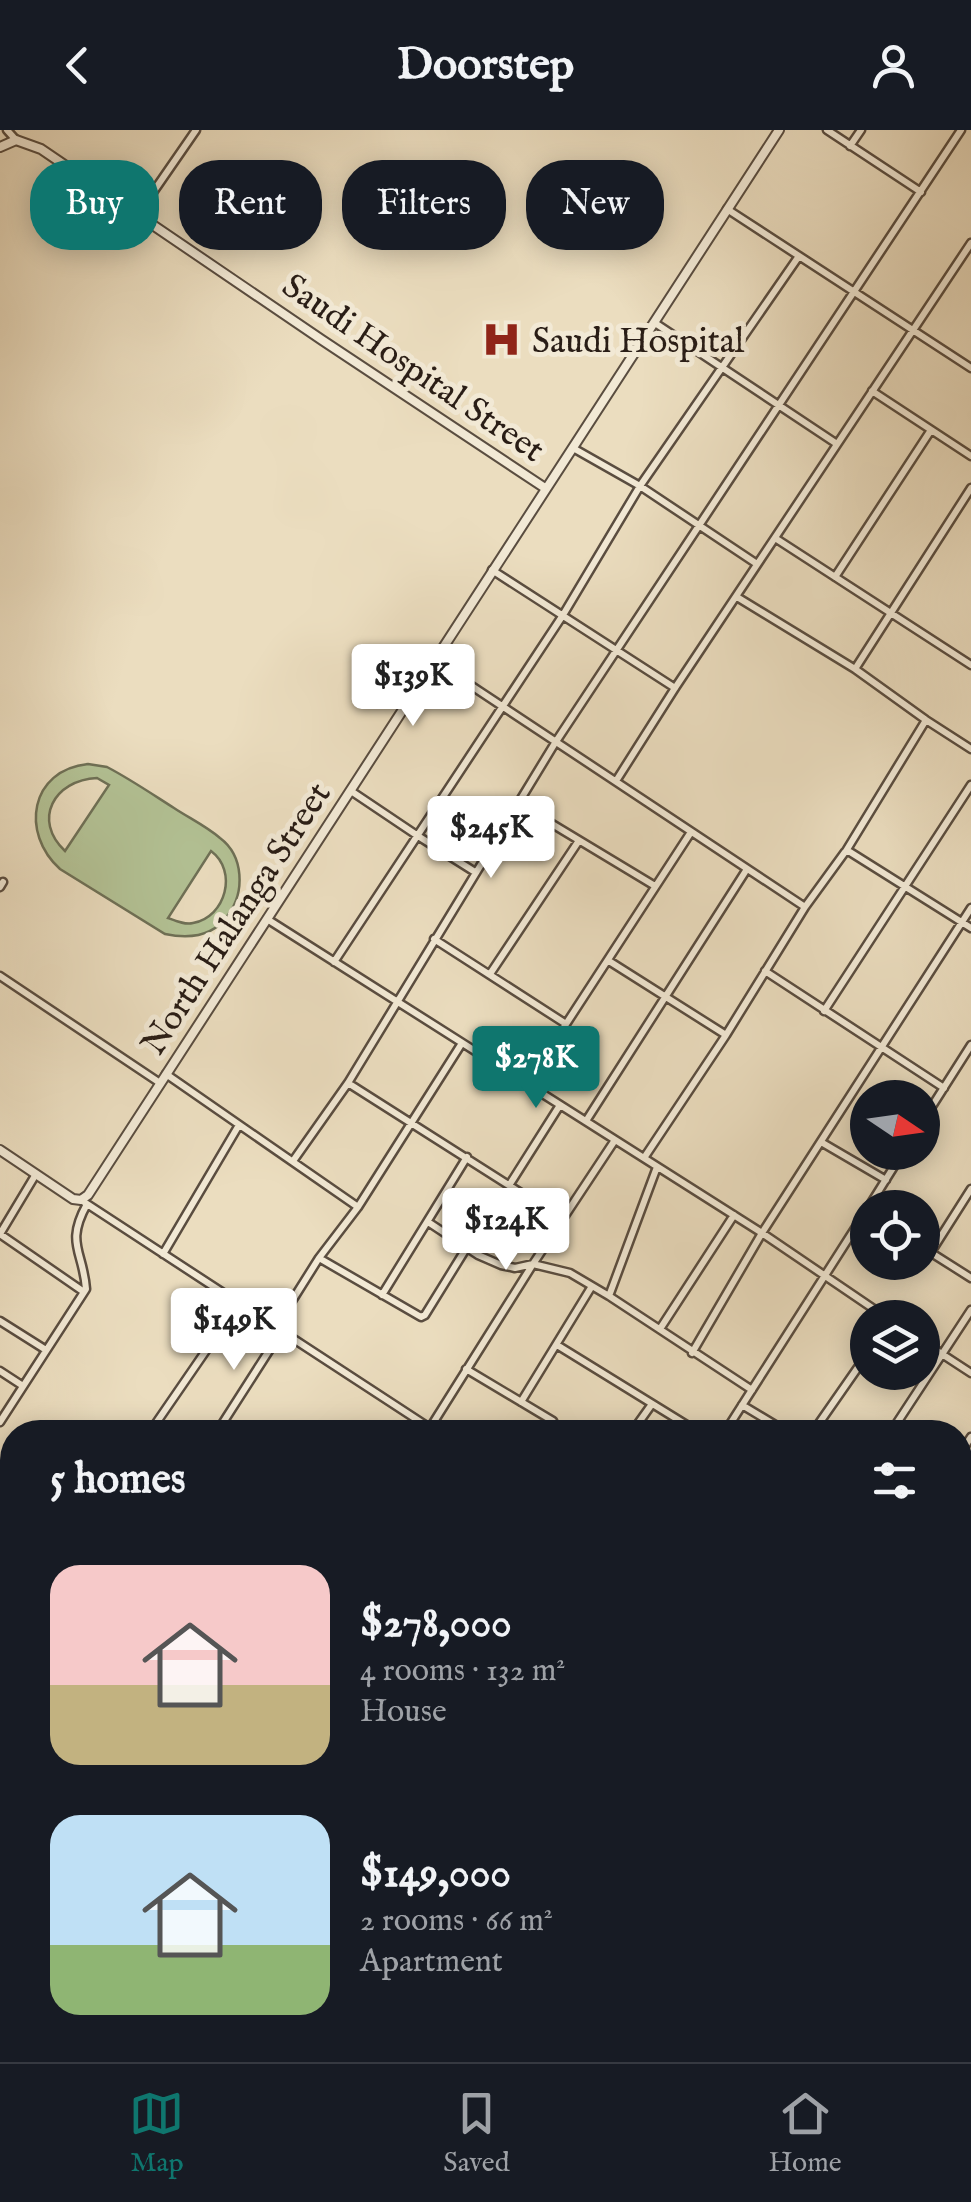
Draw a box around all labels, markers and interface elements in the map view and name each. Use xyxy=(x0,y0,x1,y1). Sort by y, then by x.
text: Doorstep xyxy=(397,37,574,94)
icon: back xyxy=(50,38,105,93)
icon: person xyxy=(866,38,921,93)
chip: Buy xyxy=(30,160,159,250)
chip: Rent xyxy=(179,160,322,250)
chip: Filters xyxy=(342,160,506,250)
chip: New xyxy=(526,160,664,250)
street label: Saudi Hospital Street xyxy=(273,265,552,474)
hospital icon: Saudi Hospital xyxy=(481,319,523,361)
place label: Saudi Hospital xyxy=(532,320,745,365)
pin: $139K xyxy=(343,644,483,729)
text: $139K xyxy=(374,656,452,697)
street label: North Halanga Street xyxy=(132,774,342,1064)
pin: $245K xyxy=(421,796,561,881)
text: $245K xyxy=(449,808,533,849)
pin: $278K xyxy=(466,1026,606,1111)
text: $278K xyxy=(494,1038,578,1079)
north arrow xyxy=(850,1080,940,1170)
map controls xyxy=(850,1080,940,1390)
pin: $124K xyxy=(436,1188,576,1273)
button: locate xyxy=(850,1190,940,1280)
text: $124K xyxy=(464,1200,548,1241)
pin: $149K xyxy=(164,1288,304,1373)
text: $149K xyxy=(193,1300,275,1341)
button: layers xyxy=(850,1300,940,1390)
icon: filters xyxy=(867,1453,922,1508)
text: 5 homes xyxy=(50,1454,186,1507)
text: $278,000 xyxy=(360,1598,512,1651)
icon: home xyxy=(130,1605,250,1725)
text: 4 rooms · 132 m² xyxy=(360,1651,565,1692)
text: House xyxy=(360,1692,447,1733)
text: $149,000 xyxy=(360,1848,511,1901)
icon: home xyxy=(130,1855,250,1975)
text: 2 rooms · 66 m² xyxy=(360,1901,553,1942)
text: Apartment xyxy=(360,1942,503,1983)
tab: Map xyxy=(129,2086,184,2181)
tab: Saved xyxy=(443,2086,510,2181)
tab: Home xyxy=(768,2086,842,2181)

